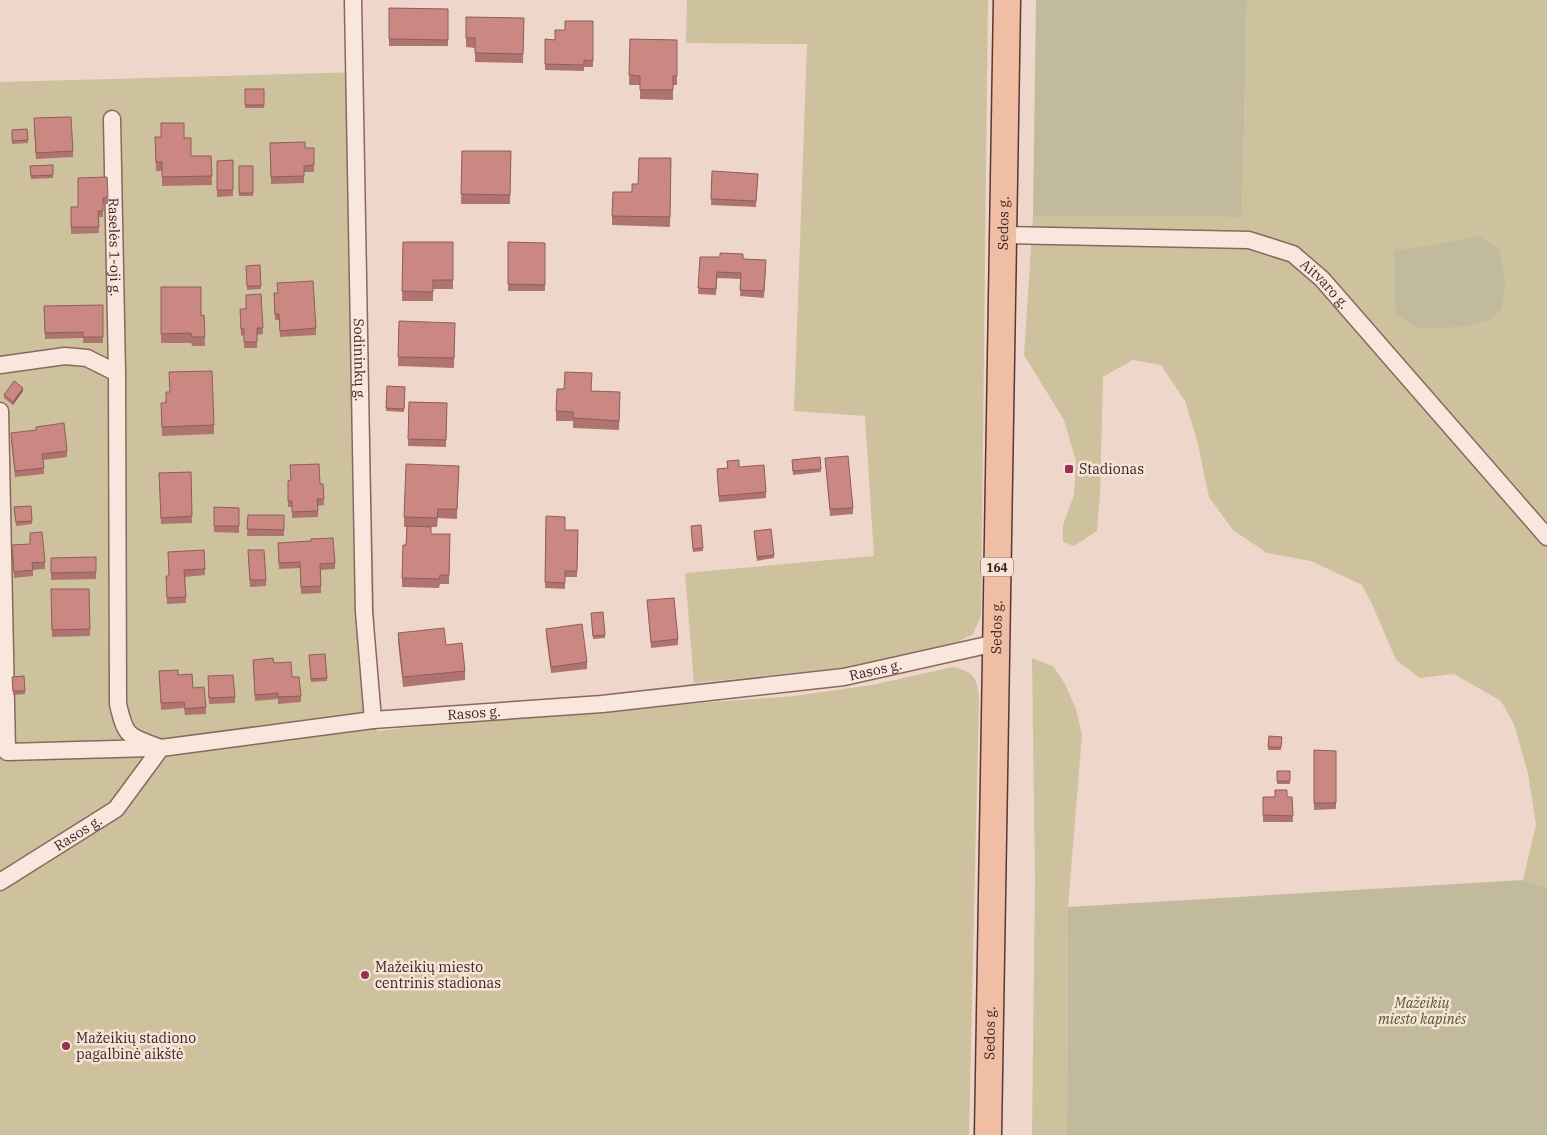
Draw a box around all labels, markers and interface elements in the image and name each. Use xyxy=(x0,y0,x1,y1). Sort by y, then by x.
street label: Sedos g. xyxy=(994,196,1013,250)
street label: Raselės 1-oji g. xyxy=(105,197,124,297)
street label: Aitvaro g. xyxy=(1296,255,1353,313)
street label: Sodininkų g. xyxy=(350,318,369,402)
place label: Stadionas xyxy=(1079,460,1144,478)
marker: Stadionas xyxy=(1063,463,1075,475)
road number: 164 xyxy=(981,558,1013,576)
street label: Sedos g. xyxy=(987,600,1006,654)
street label: Rasos g. xyxy=(847,655,904,685)
street label: Rasos g. xyxy=(447,702,501,724)
street label: Rasos g. xyxy=(50,811,105,855)
place label: Mažeikių miesto centrinis stadionas xyxy=(375,958,501,992)
marker: Mažeikių miesto centrinis stadionas xyxy=(359,969,371,981)
park label: Mažeikių miesto kapinės xyxy=(1378,994,1467,1028)
street label: Sedos g. xyxy=(980,1006,999,1060)
place label: Mažeikių stadiono pagalbinė aikštė xyxy=(76,1029,196,1063)
marker: Mažeikių stadiono pagalbinė aikštė xyxy=(60,1040,72,1052)

